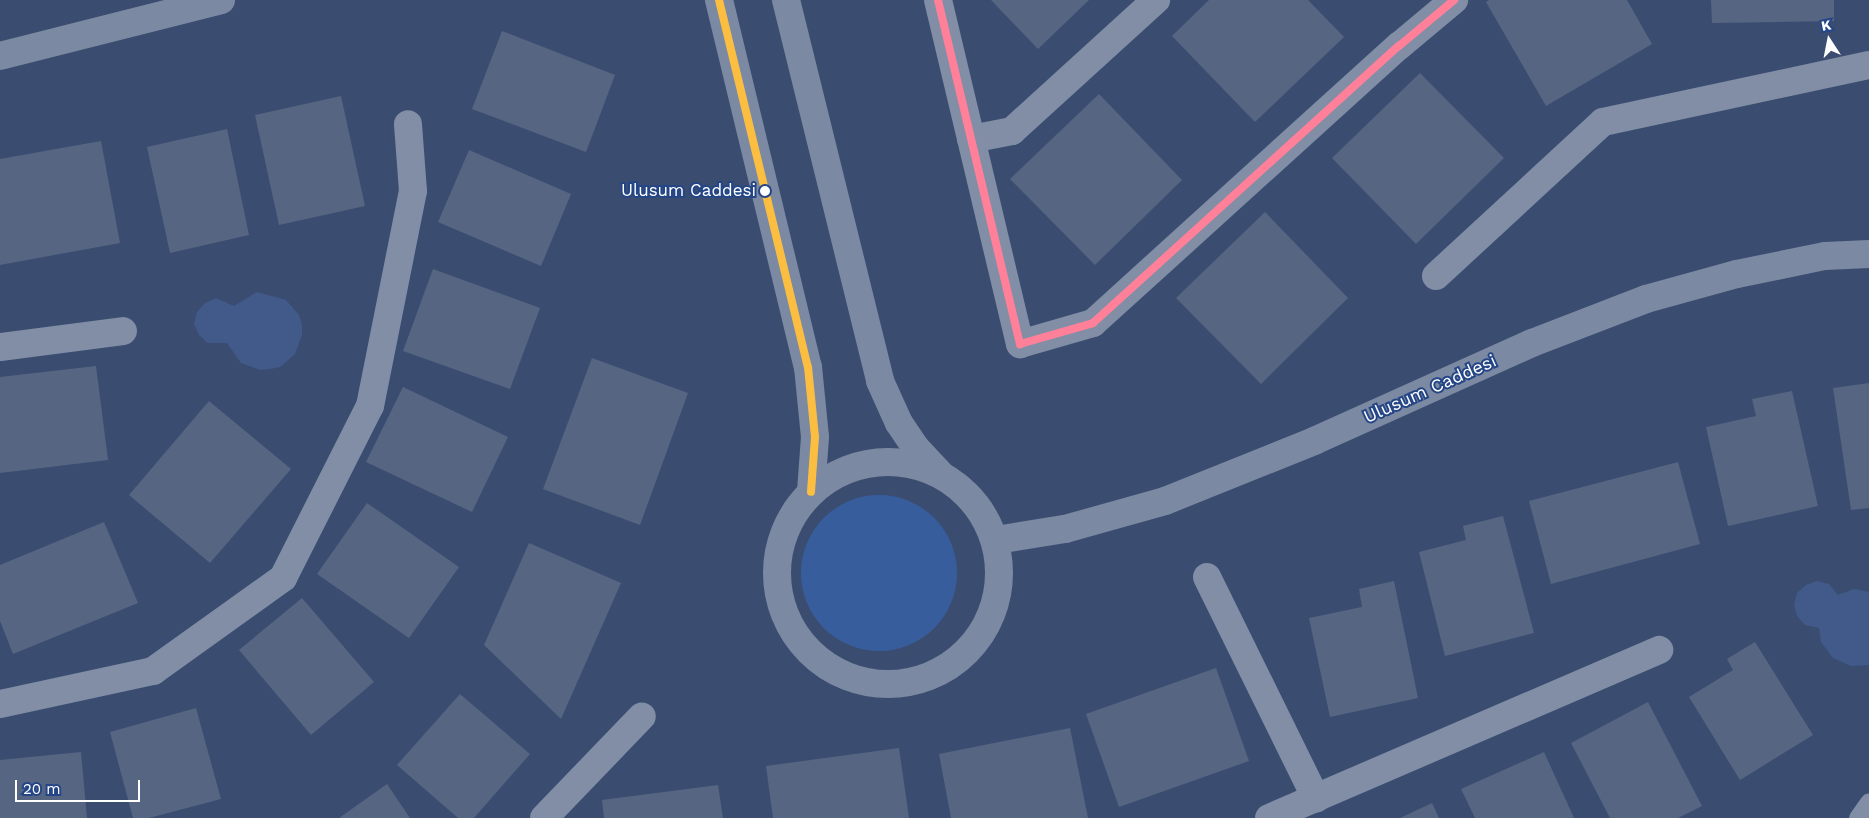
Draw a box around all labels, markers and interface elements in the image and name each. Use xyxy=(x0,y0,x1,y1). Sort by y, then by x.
north arrow xyxy=(1804,15,1854,65)
text: K xyxy=(1820,16,1832,34)
place label: Ulusum Caddesi xyxy=(621,181,756,201)
marker: Ulusum Caddesi xyxy=(760,186,770,196)
street label: Ulusum Caddesi xyxy=(1360,350,1500,428)
scale bar xyxy=(18,770,142,802)
text: 20 m xyxy=(23,780,61,798)

